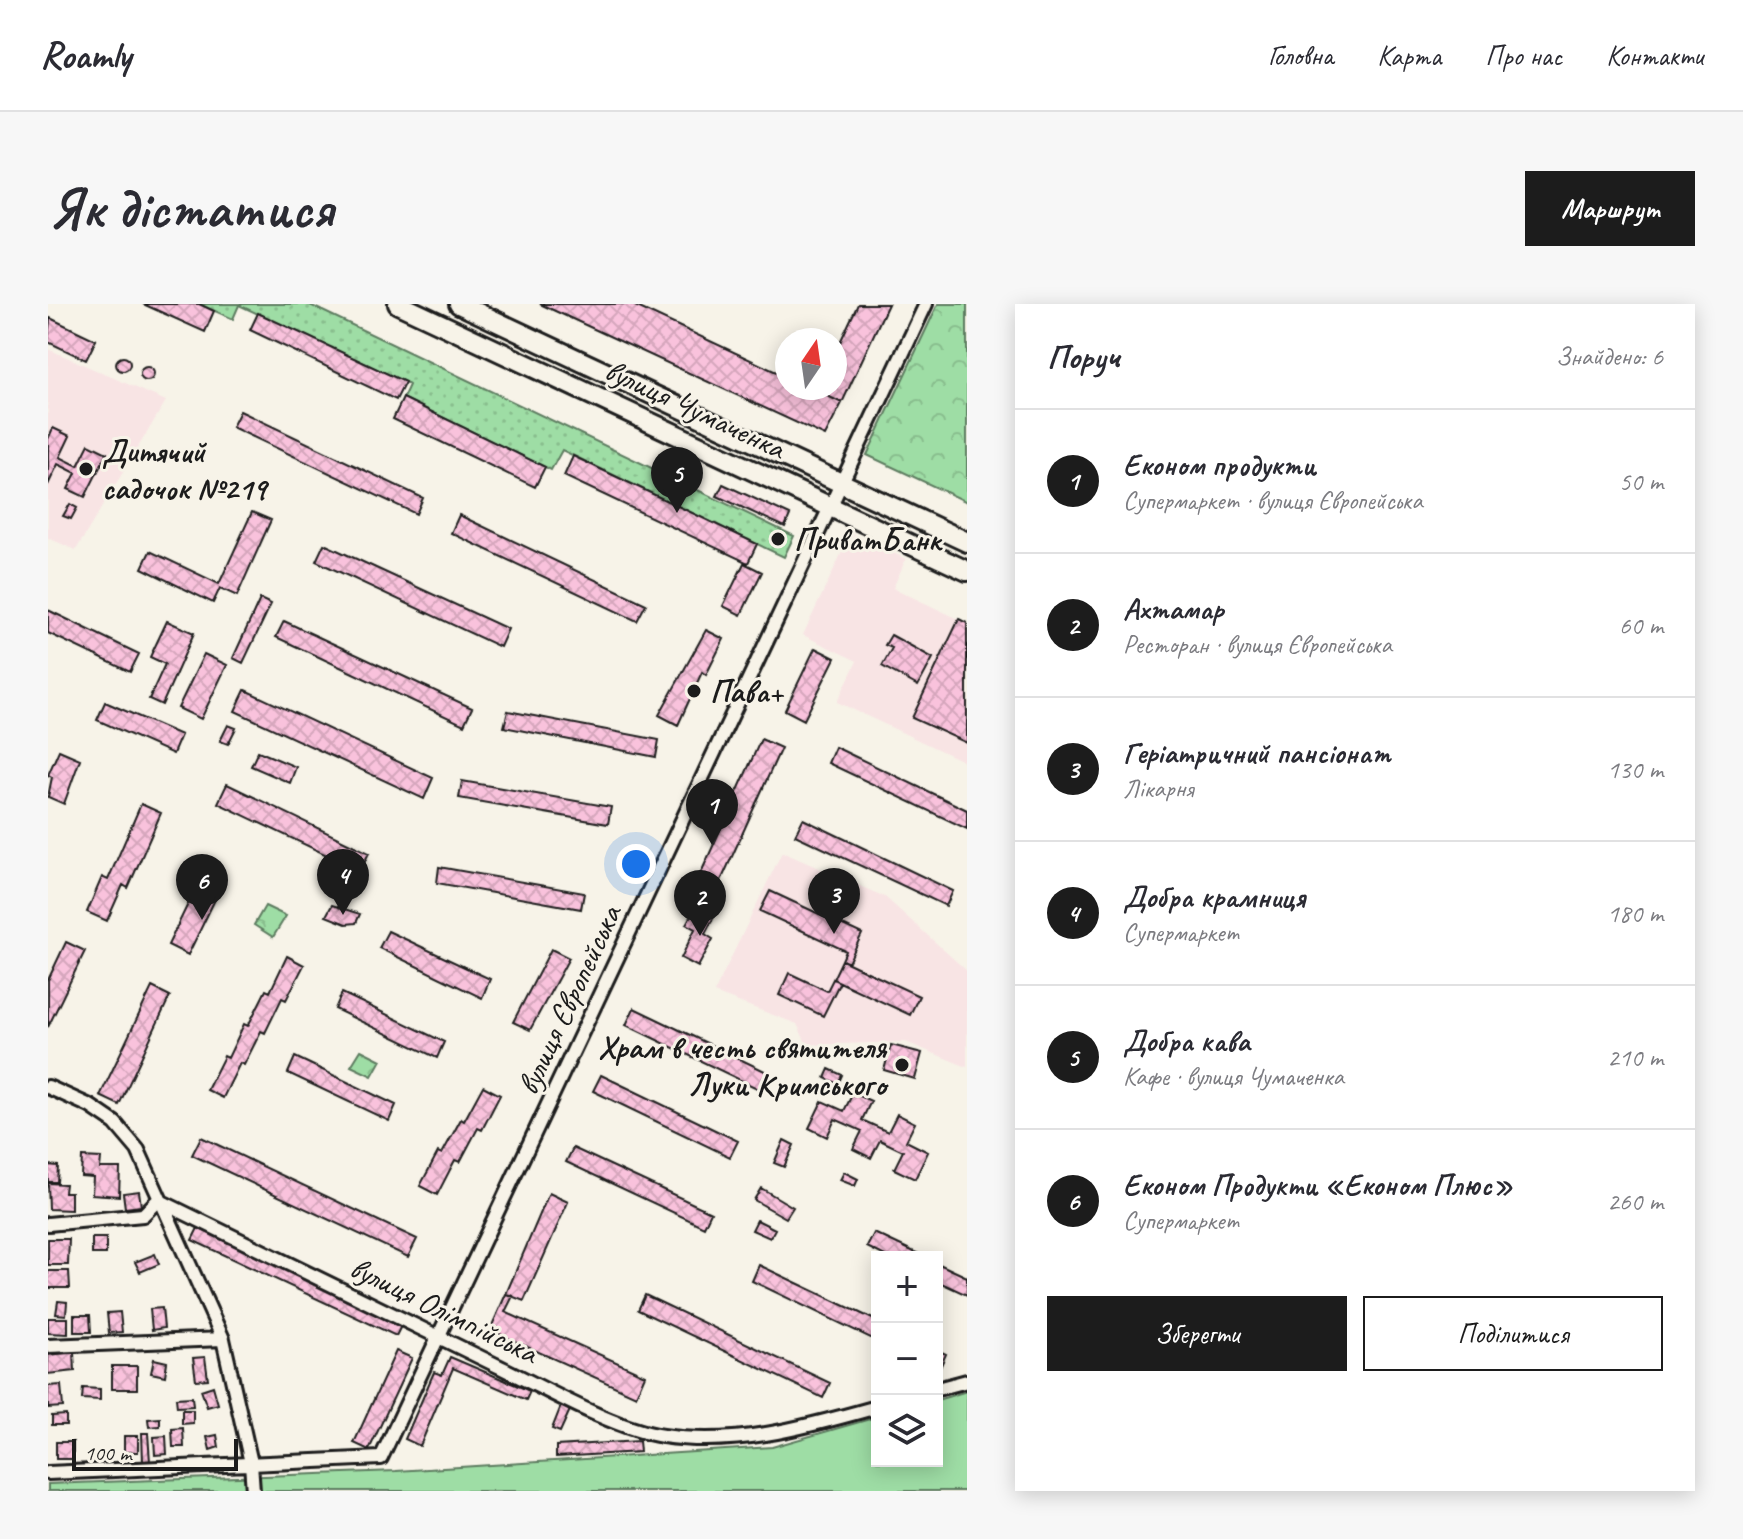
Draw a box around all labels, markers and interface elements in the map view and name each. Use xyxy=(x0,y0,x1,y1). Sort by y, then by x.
text: Roamly xyxy=(40,32,131,79)
text: Головна xyxy=(1268,38,1333,73)
text: Карта xyxy=(1377,38,1441,73)
text: Про нас xyxy=(1485,38,1562,73)
text: Контакти xyxy=(1606,38,1703,73)
button: Маршрут xyxy=(1525,171,1695,246)
text: Як дістатися xyxy=(48,173,333,244)
north arrow xyxy=(775,328,847,400)
text: Поруч xyxy=(1047,335,1120,378)
text: Знайдено: 6 xyxy=(1556,340,1663,373)
street label: вулиця Чумаченка xyxy=(598,349,793,469)
place label: Дитячий садочок №219 xyxy=(102,431,270,509)
text: Економ продукти xyxy=(1123,446,1316,484)
pin: 5 xyxy=(651,447,703,513)
marker: Дитячий садочок №219 xyxy=(77,460,95,478)
text: 1 xyxy=(1067,465,1079,498)
text: 50 m xyxy=(1619,465,1663,498)
text: Супермаркет · вулиця Європейська xyxy=(1123,484,1423,517)
place label: ПриватБанк xyxy=(794,519,943,560)
marker: ПриватБанк xyxy=(769,530,787,548)
text: Ахтамар xyxy=(1123,590,1223,628)
text: 2 xyxy=(1067,609,1079,642)
text: 60 m xyxy=(1619,609,1663,642)
text: Ресторан · вулиця Європейська xyxy=(1123,628,1392,661)
place label: Пава+ xyxy=(710,671,785,712)
marker: Пава+ xyxy=(685,682,703,700)
text: Геріатричний пансіонат xyxy=(1123,734,1390,772)
text: 3 xyxy=(1067,753,1079,786)
text: 130 m xyxy=(1607,753,1663,786)
text: Лікарня xyxy=(1123,772,1193,805)
pin: 1 xyxy=(686,779,738,845)
your location xyxy=(616,844,656,884)
pin: 4 xyxy=(317,849,369,915)
pin: 6 xyxy=(176,854,228,920)
pin: 3 xyxy=(808,868,860,934)
pin: 2 xyxy=(674,870,726,936)
text: Добра крамниця xyxy=(1123,878,1305,916)
street label: вулиця Європейська xyxy=(507,897,632,1101)
text: 4 xyxy=(1067,897,1079,930)
text: 180 m xyxy=(1607,897,1663,930)
text: Супермаркет xyxy=(1123,916,1239,949)
text: Добра кава xyxy=(1123,1022,1250,1060)
place label: Храм в честь святителя Луки Кримського xyxy=(598,1027,889,1105)
text: 5 xyxy=(1067,1041,1079,1074)
text: 210 m xyxy=(1607,1041,1663,1074)
marker: Храм в честь святителя Луки Кримського xyxy=(893,1056,911,1074)
text: Кафе · вулиця Чумаченка xyxy=(1123,1060,1344,1093)
text: Економ Продукти «Економ Плюс» xyxy=(1123,1166,1513,1204)
text: 6 xyxy=(1067,1185,1079,1218)
text: 260 m xyxy=(1607,1185,1663,1218)
text: Супермаркет xyxy=(1123,1204,1239,1237)
street label: вулиця Олімпійська xyxy=(343,1247,546,1374)
map controls xyxy=(871,1251,943,1467)
button: + xyxy=(871,1251,943,1323)
button: Зберегти xyxy=(1047,1296,1347,1371)
button: Поділитися xyxy=(1363,1296,1663,1371)
button: − xyxy=(871,1323,943,1395)
button: layers xyxy=(871,1395,943,1467)
scale bar xyxy=(72,1435,238,1471)
text: 100 m xyxy=(84,1439,131,1467)

